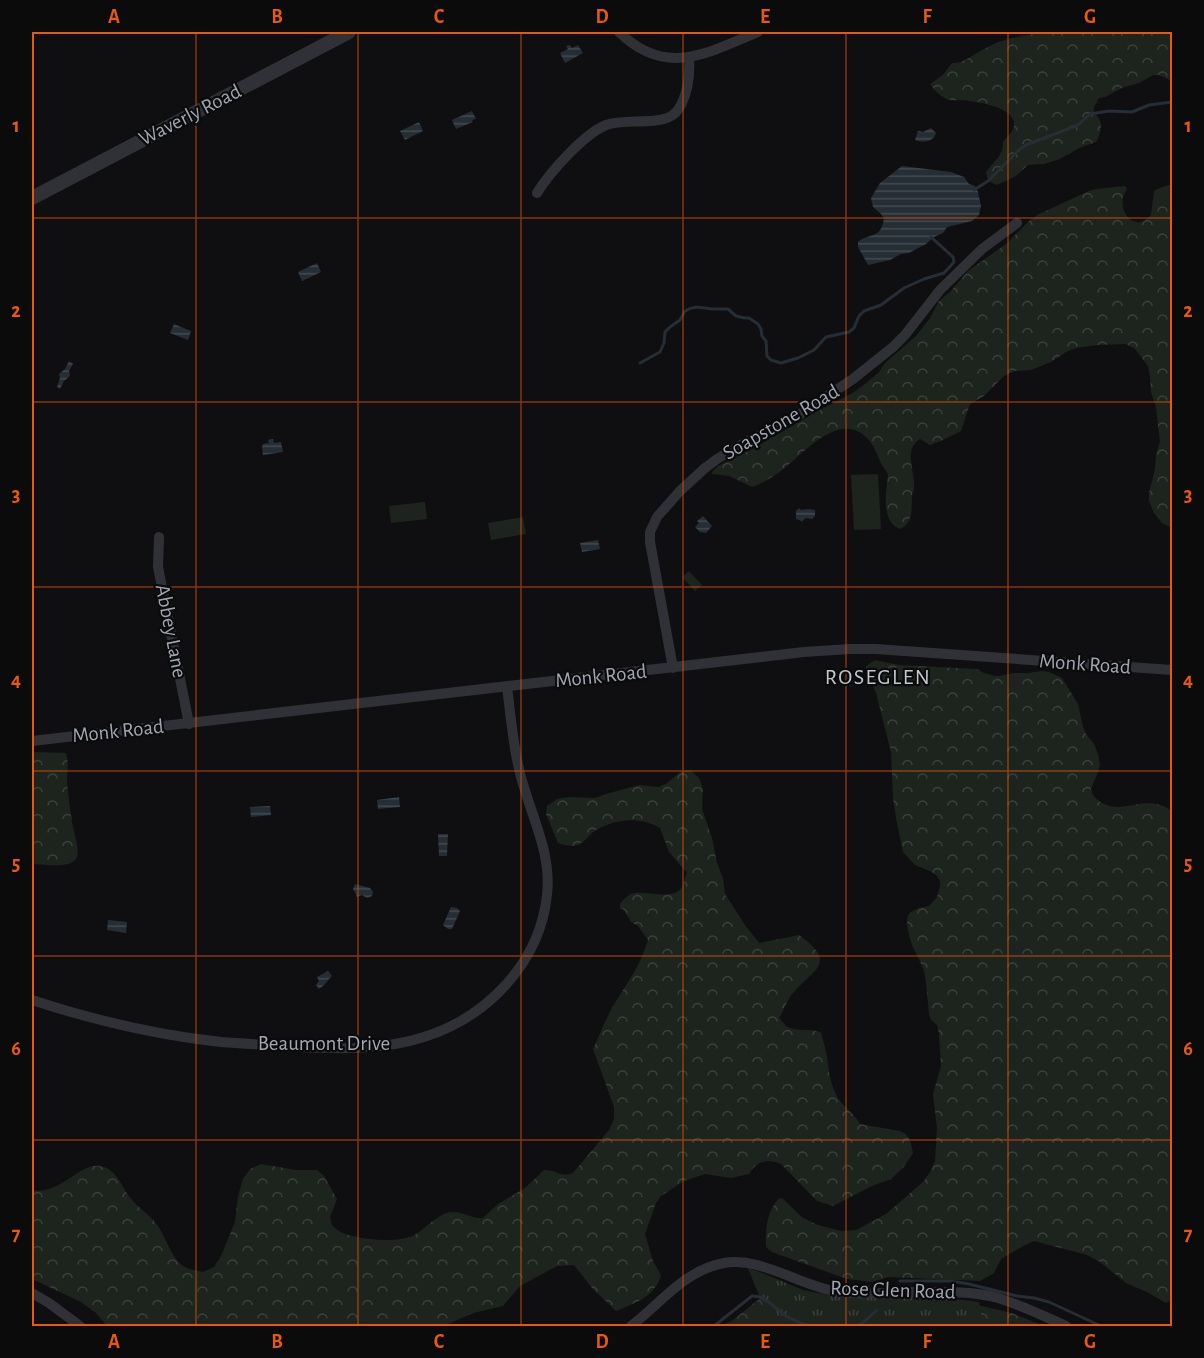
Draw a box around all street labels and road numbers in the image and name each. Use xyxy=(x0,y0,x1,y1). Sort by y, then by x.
street label: Waverly Road xyxy=(136,80,245,150)
street label: Soapstone Road xyxy=(719,380,843,464)
street label: Abbey Lane xyxy=(152,583,190,679)
street label: Monk Road xyxy=(1038,650,1132,678)
street label: Monk Road xyxy=(554,661,648,691)
street label: Monk Road xyxy=(71,716,165,746)
street label: Beaumont Drive xyxy=(258,1033,390,1054)
street label: Rose Glen Road xyxy=(830,1277,956,1303)

